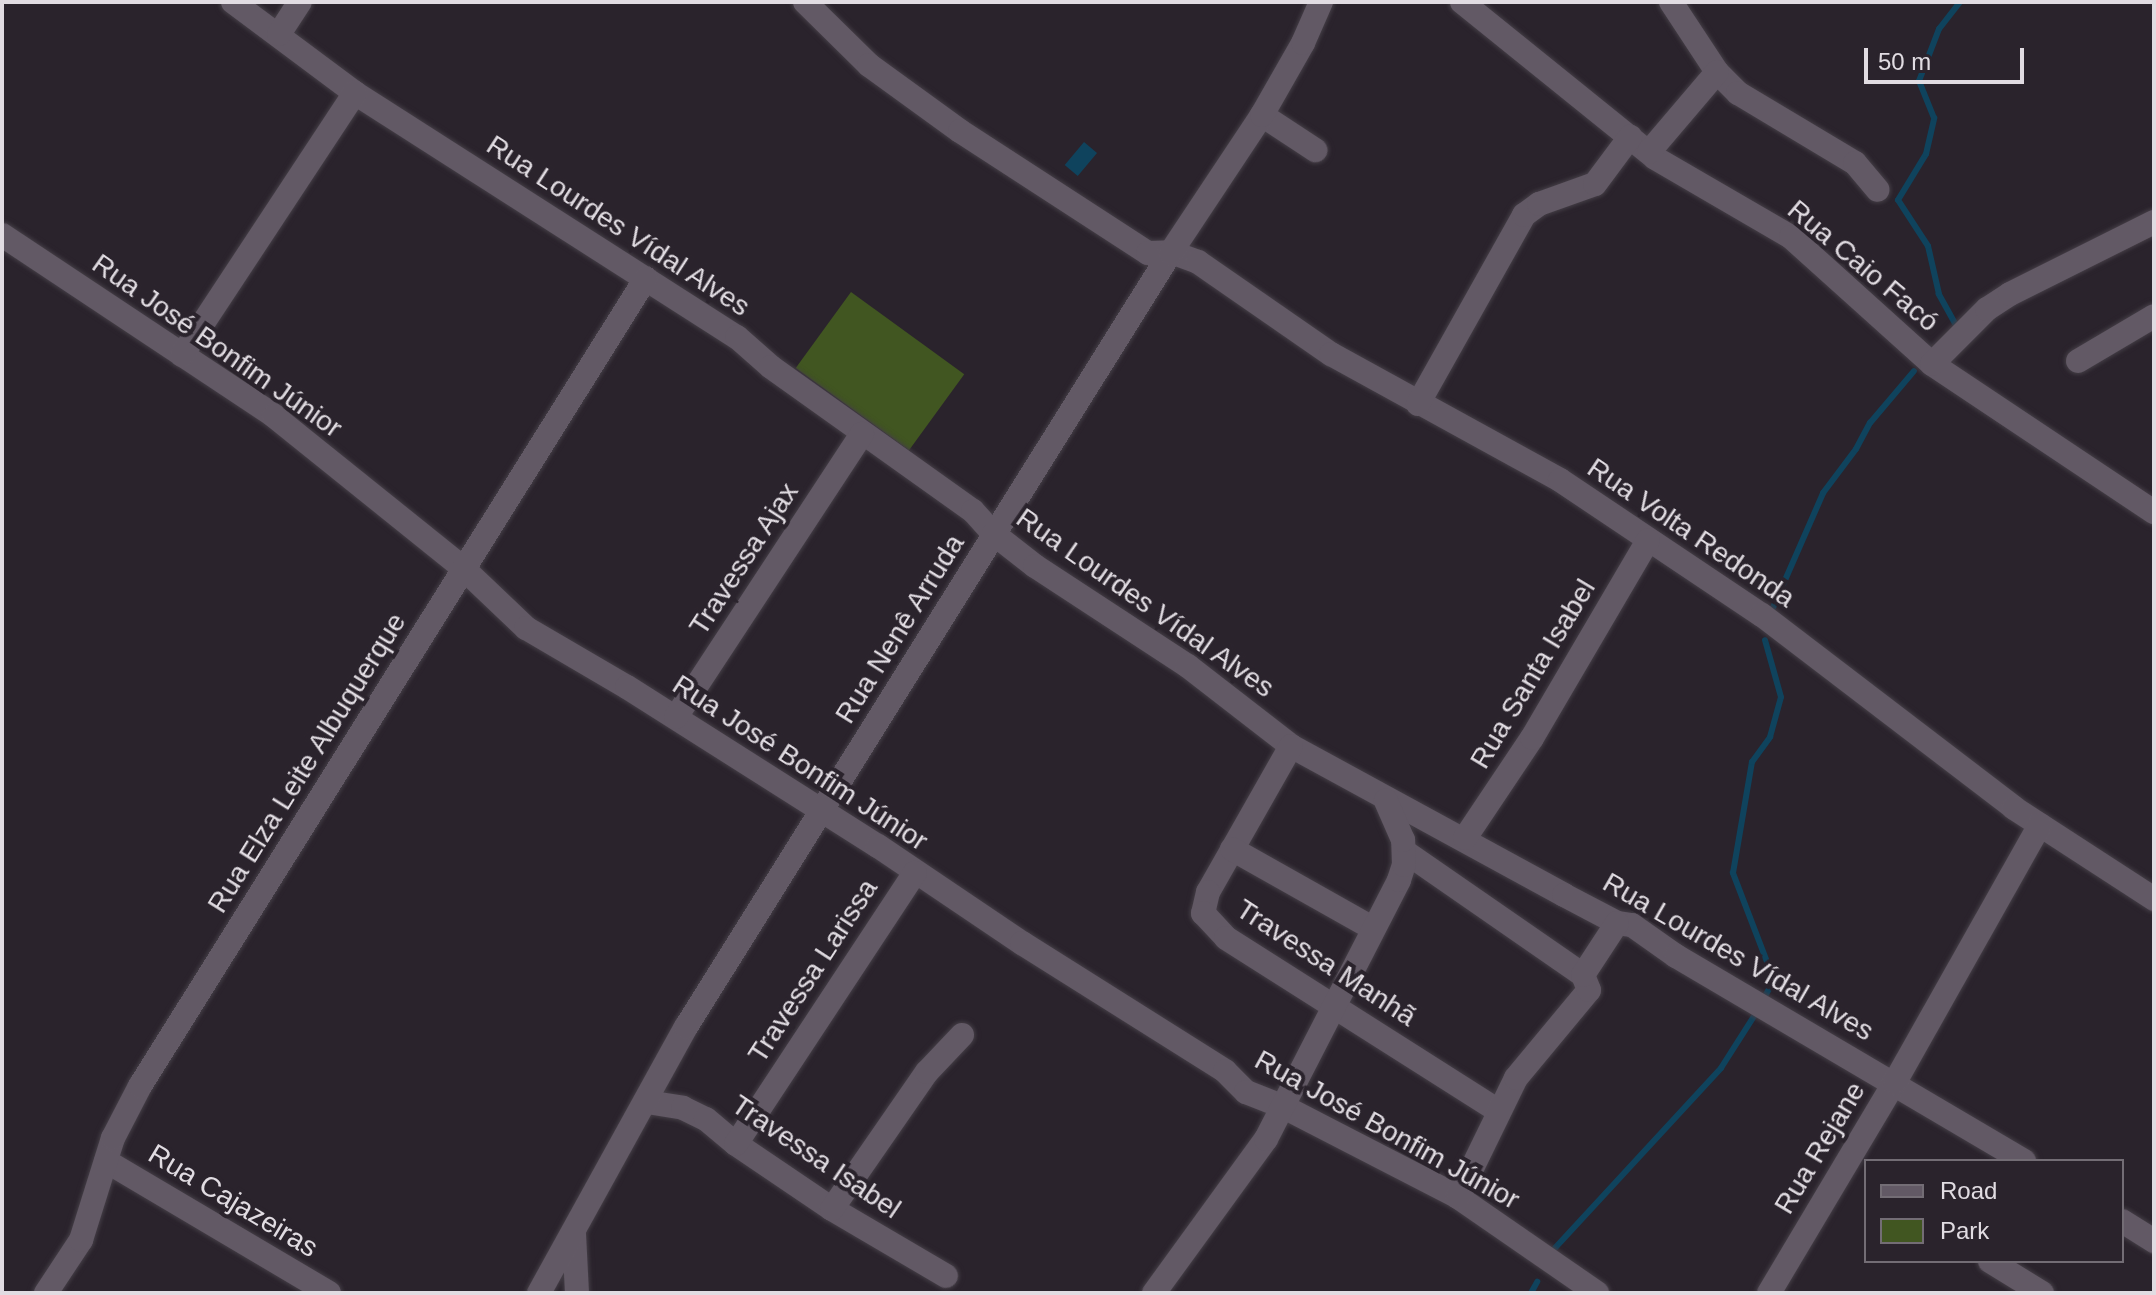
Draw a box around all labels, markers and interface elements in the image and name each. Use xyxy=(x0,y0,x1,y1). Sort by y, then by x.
scale bar xyxy=(1868,32,2028,82)
text: 50 m xyxy=(1878,48,1931,75)
street label: Rua Lourdes Vídal Alves xyxy=(480,128,756,324)
street label: Rua Caio Facó xyxy=(1781,193,1945,339)
street label: Rua José Bonfim Júnior xyxy=(86,247,348,445)
street label: Rua Volta Redonda xyxy=(1581,451,1801,615)
street label: Travessa Ajax xyxy=(682,476,806,642)
street label: Rua Lourdes Vídal Alves xyxy=(1009,501,1281,705)
street label: Rua Nenê Arruda xyxy=(828,528,972,730)
street label: Rua Santa Isabel xyxy=(1463,573,1603,775)
street label: Rua Elza Leite Albuquerque xyxy=(200,606,414,920)
street label: Rua José Bonfim Júnior xyxy=(666,668,934,858)
street label: Rua Lourdes Vídal Alves xyxy=(1596,865,1880,1049)
street label: Travessa Larissa xyxy=(741,873,885,1069)
street label: Travessa Manhã xyxy=(1230,892,1422,1034)
street label: Rua José Bonfim Júnior xyxy=(1249,1043,1525,1217)
street label: Rua Rejane xyxy=(1768,1076,1872,1220)
street label: Travessa Isabel xyxy=(725,1088,907,1226)
street label: Rua Cajazeiras xyxy=(142,1137,324,1265)
legend xyxy=(1864,1159,2124,1263)
text: Road xyxy=(1940,1177,1997,1204)
text: Park xyxy=(1940,1217,1989,1244)

